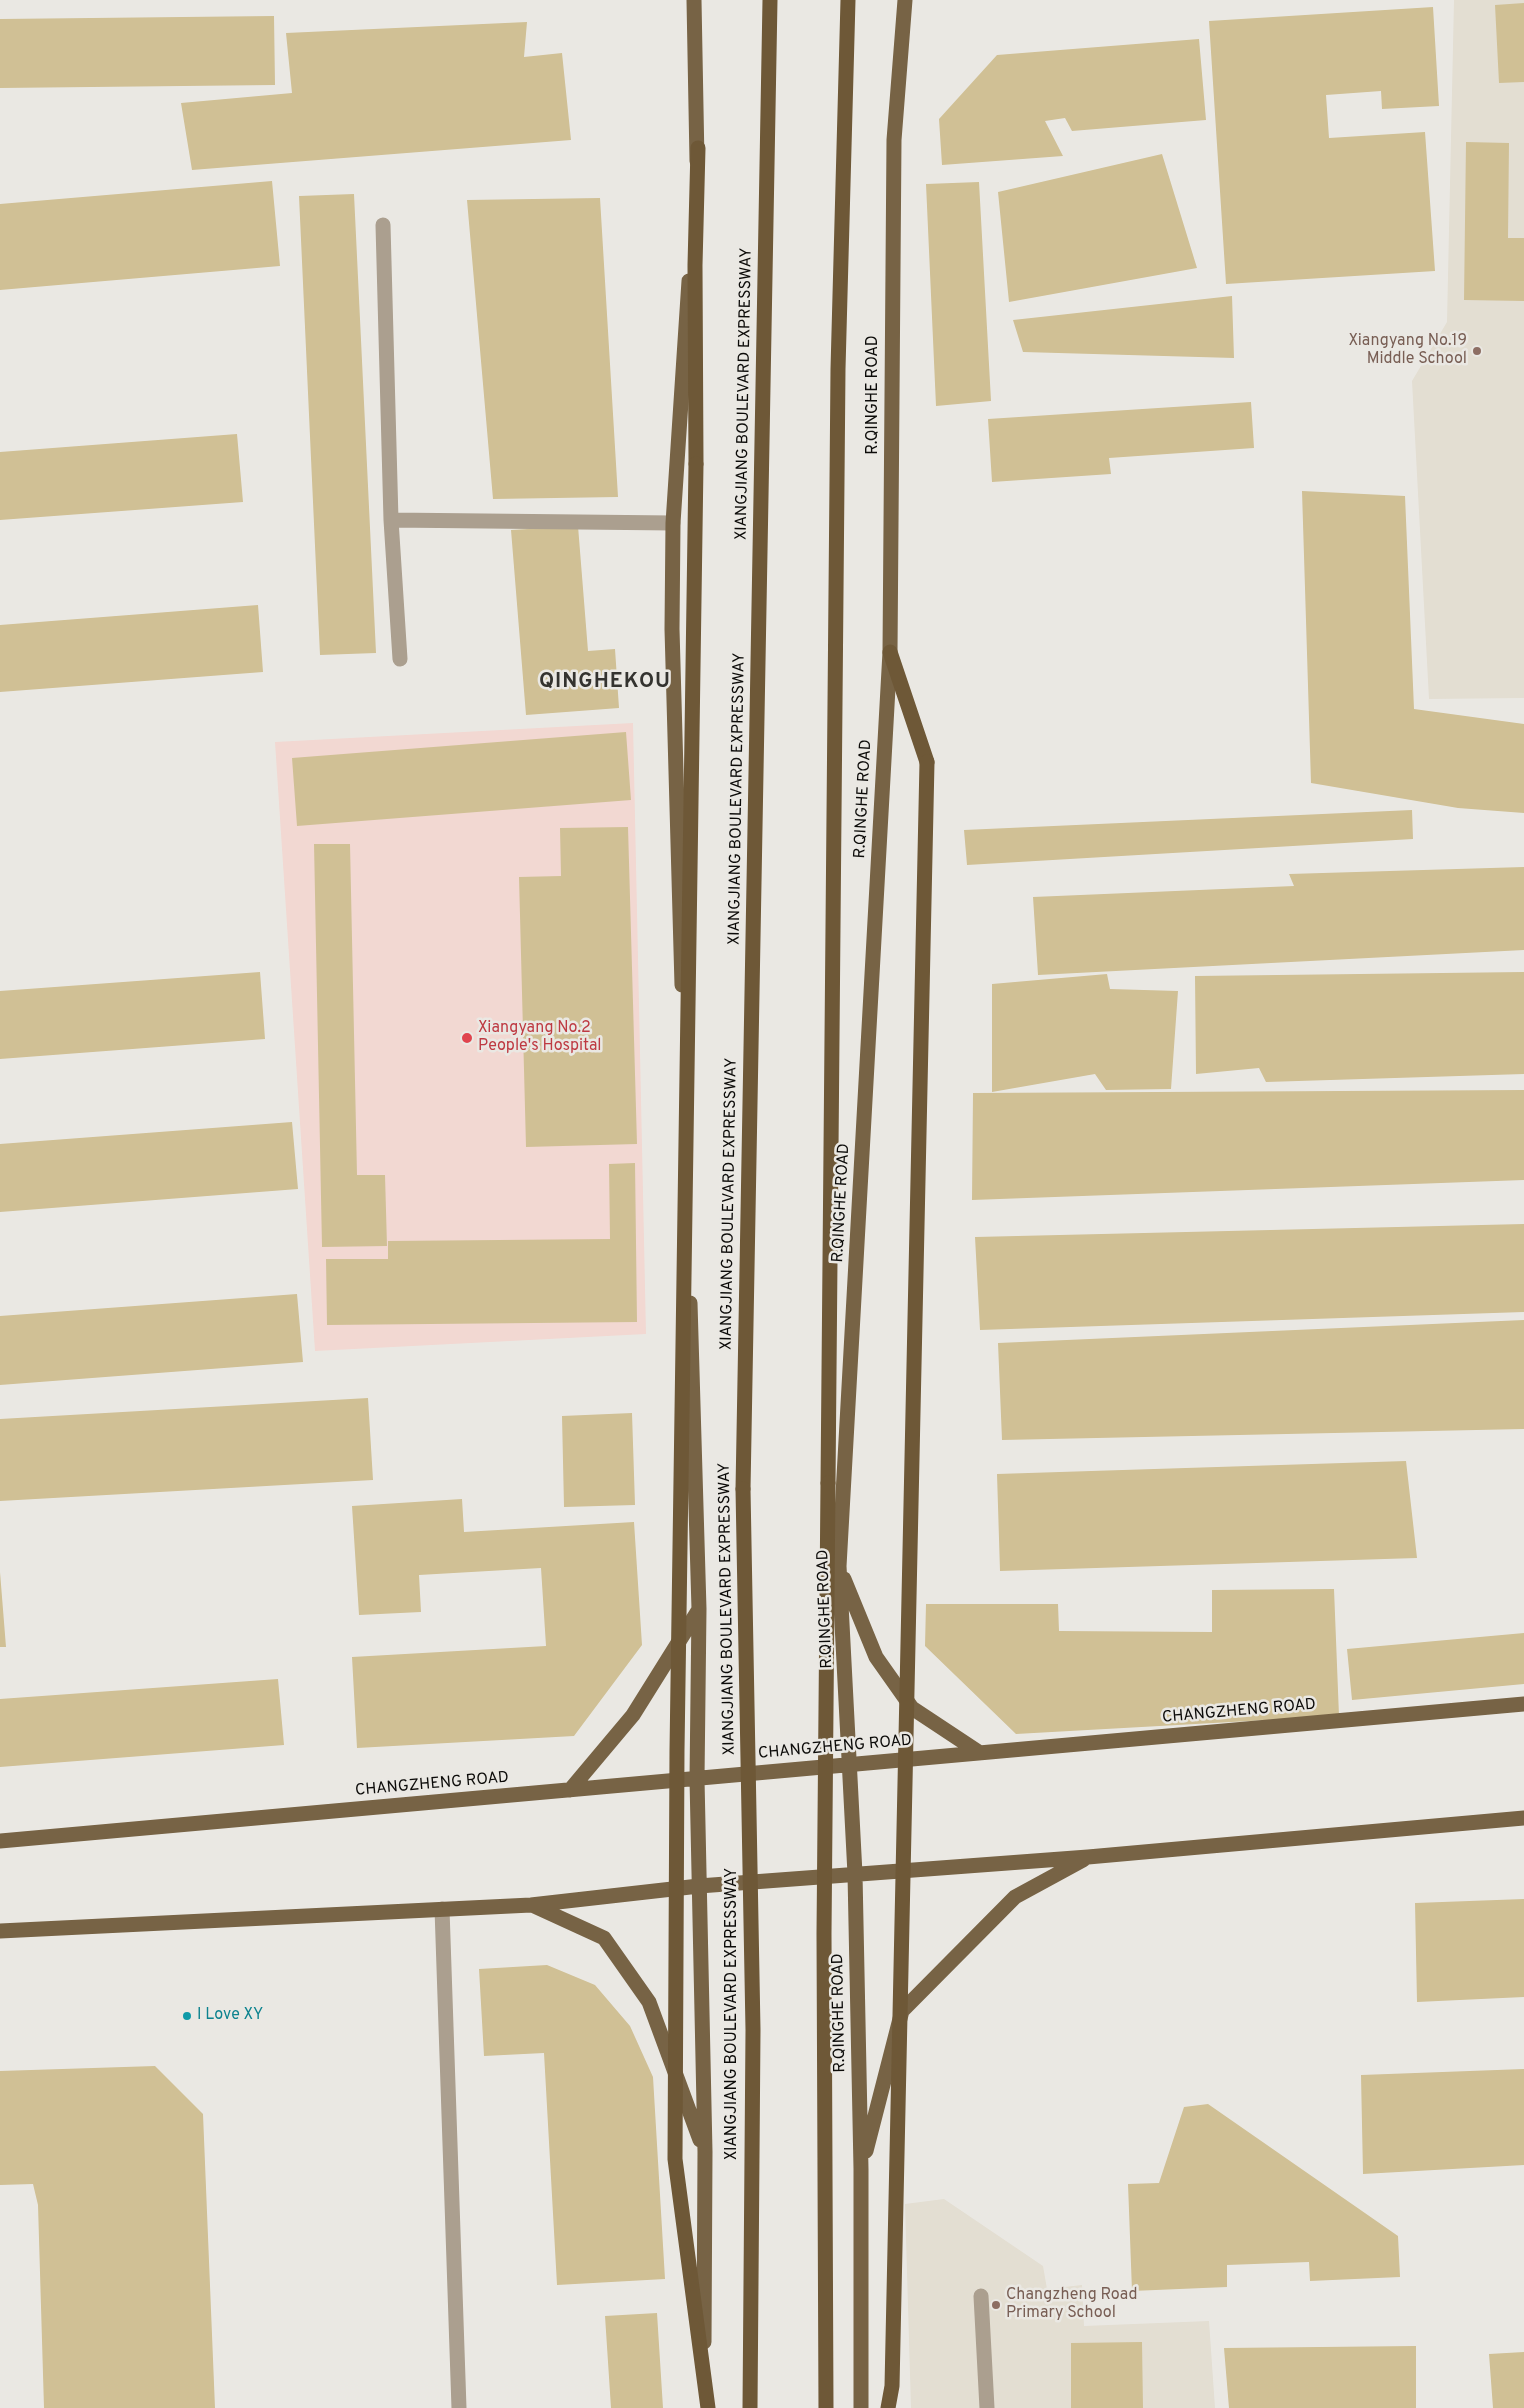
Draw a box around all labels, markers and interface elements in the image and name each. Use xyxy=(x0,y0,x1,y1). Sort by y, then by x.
street label: XIANGJIANG BOULEVARD EXPRESSWAY xyxy=(733,248,757,540)
place label: Xiangyang No.19 Middle School xyxy=(1348,332,1467,370)
street label: R.QINGHE ROAD xyxy=(864,335,884,455)
marker: Xiangyang No.19 Middle School xyxy=(1471,345,1483,357)
street label: XIANGJIANG BOULEVARD EXPRESSWAY xyxy=(726,653,750,945)
district label: QINGHEKOU xyxy=(538,670,672,696)
street label: R.QINGHE ROAD xyxy=(851,739,877,859)
place label: Xiangyang No.2 People's Hospital xyxy=(478,1019,602,1057)
marker: Xiangyang No.2 People's Hospital xyxy=(460,1031,474,1045)
street label: XIANGJIANG BOULEVARD EXPRESSWAY xyxy=(718,1058,742,1350)
street label: R.QINGHE ROAD xyxy=(829,1143,855,1263)
street label: XIANGJIANG BOULEVARD EXPRESSWAY xyxy=(716,1463,740,1755)
street label: R.QINGHE ROAD xyxy=(814,1549,838,1669)
street label: CHANGZHENG ROAD xyxy=(1161,1696,1317,1728)
street label: CHANGZHENG ROAD xyxy=(757,1732,913,1764)
street label: CHANGZHENG ROAD xyxy=(354,1769,510,1801)
street label: XIANGJIANG BOULEVARD EXPRESSWAY xyxy=(723,1868,743,2160)
street label: R.QINGHE ROAD xyxy=(829,1953,851,2073)
place label: I Love XY xyxy=(197,2006,263,2026)
marker: I Love XY xyxy=(181,2010,193,2022)
place label: Changzheng Road Primary School xyxy=(1006,2286,1137,2324)
marker: Changzheng Road Primary School xyxy=(990,2299,1002,2311)

